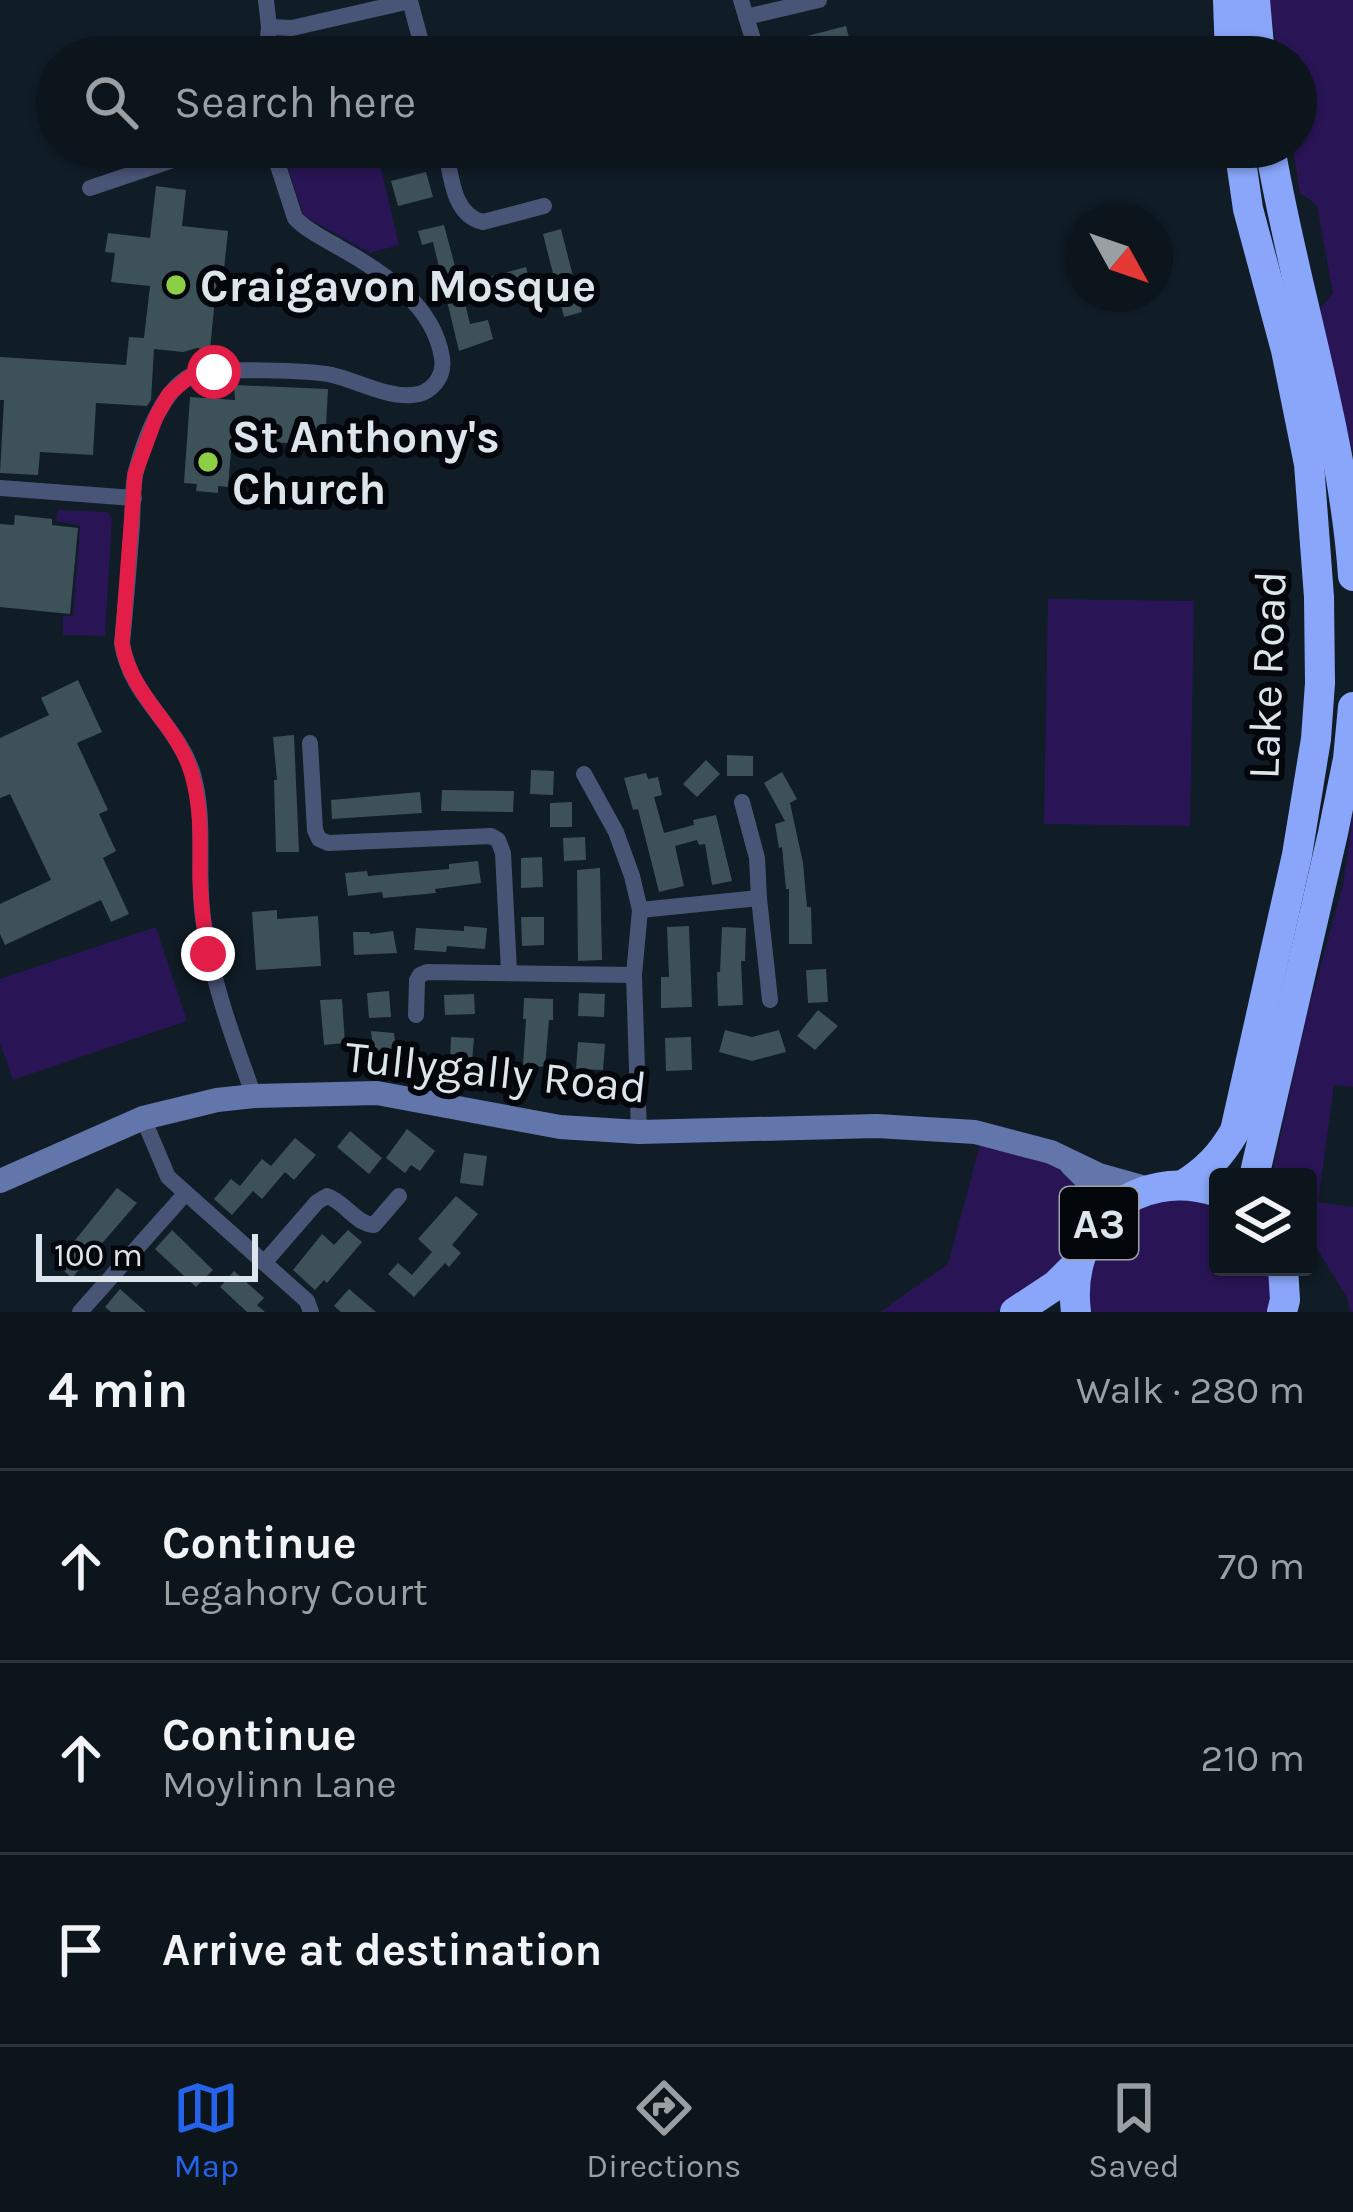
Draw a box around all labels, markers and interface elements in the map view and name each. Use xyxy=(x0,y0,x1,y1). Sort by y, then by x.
search box xyxy=(36,36,1317,168)
icon: search xyxy=(78,69,144,135)
text: Search here xyxy=(174,76,416,128)
north arrow xyxy=(1065,204,1173,312)
place label: Craigavon Mosque xyxy=(200,260,596,313)
marker: Craigavon Mosque xyxy=(163,272,189,298)
route start xyxy=(187,345,241,399)
place label: St Anthony's Church xyxy=(232,411,500,515)
marker: St Anthony's Church xyxy=(195,449,221,475)
street label: Lake Road xyxy=(1237,570,1297,780)
route end xyxy=(181,927,235,981)
street label: Tullygally Road xyxy=(342,1030,649,1115)
map controls xyxy=(1209,1168,1317,1276)
button: layers xyxy=(1209,1168,1317,1276)
road number: A3 xyxy=(1060,1187,1138,1259)
scale bar xyxy=(36,1228,258,1281)
text: 100 m xyxy=(54,1236,143,1274)
text: 4 min xyxy=(48,1360,188,1420)
text: Walk · 280 m xyxy=(1076,1367,1305,1413)
text: Continue xyxy=(162,1517,357,1569)
icon: ahead xyxy=(48,1533,114,1599)
text: 70 m xyxy=(1218,1543,1305,1589)
text: Legahory Court xyxy=(162,1569,428,1615)
text: Continue xyxy=(162,1709,357,1761)
icon: ahead xyxy=(48,1725,114,1791)
text: 210 m xyxy=(1201,1735,1305,1781)
text: Moylinn Lane xyxy=(162,1761,397,1807)
icon: arrive xyxy=(48,1917,114,1983)
text: Arrive at destination xyxy=(162,1924,602,1976)
tab: Map xyxy=(173,2075,239,2185)
tab: Directions xyxy=(586,2075,741,2185)
tab: Saved xyxy=(1088,2075,1180,2185)

